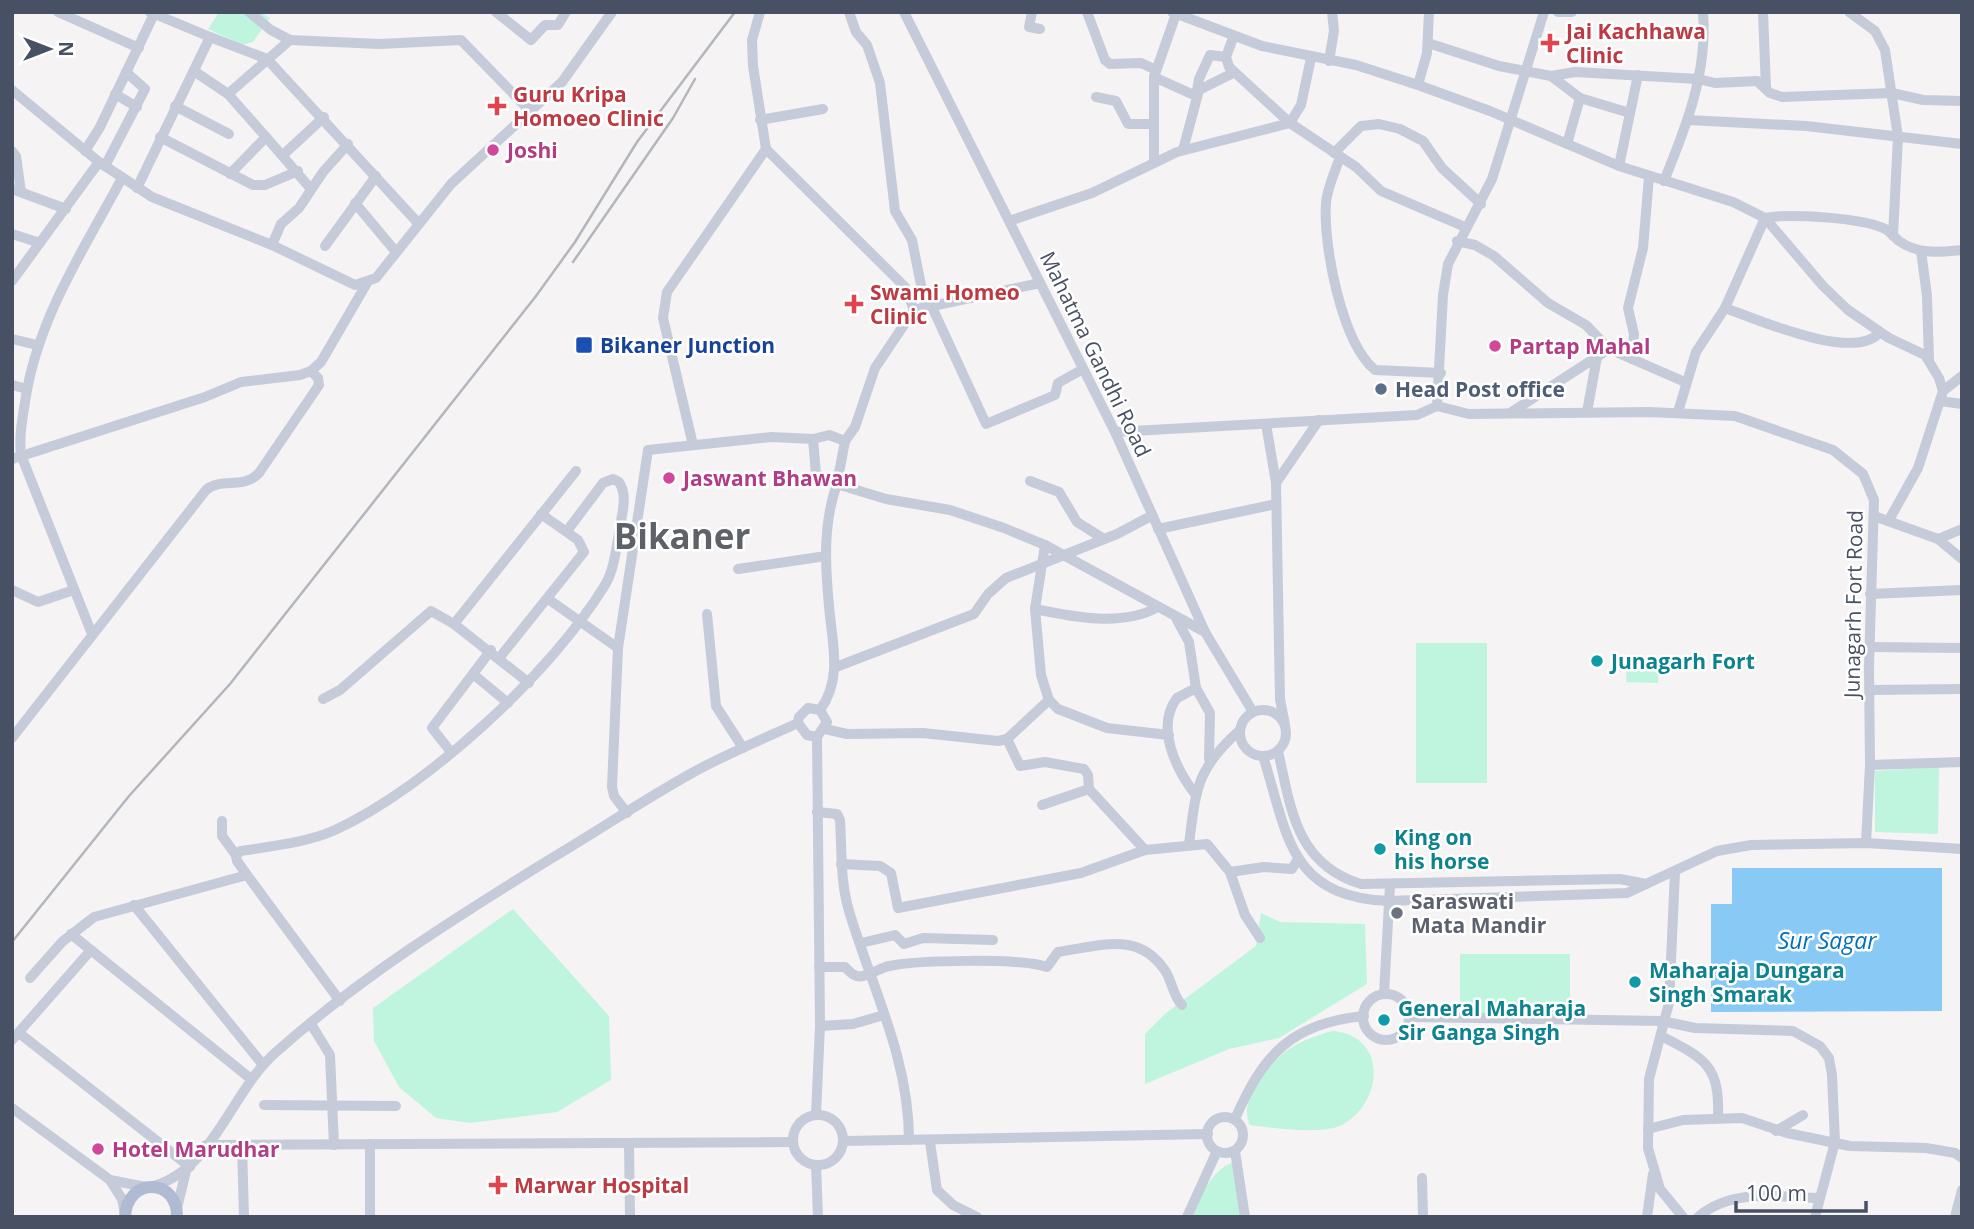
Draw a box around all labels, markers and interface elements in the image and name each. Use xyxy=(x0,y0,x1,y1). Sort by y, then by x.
north arrow xyxy=(14,14,84,84)
place label: Jai Kachhawa Clinic xyxy=(1564,17,1706,69)
marker: Jai Kachhawa Clinic xyxy=(1540,33,1560,53)
text: N xyxy=(53,41,79,57)
place label: Guru Kripa Homoeo Clinic xyxy=(513,80,664,132)
marker: Guru Kripa Homoeo Clinic xyxy=(487,96,507,116)
place label: Joshi xyxy=(505,136,558,164)
marker: Joshi xyxy=(485,142,501,158)
street label: Mahatma Gandhi Road xyxy=(1034,246,1158,462)
place label: Swami Homeo Clinic xyxy=(870,278,1020,330)
marker: Swami Homeo Clinic xyxy=(844,294,864,314)
place label: Bikaner Junction xyxy=(600,331,775,359)
place label: Partap Mahal xyxy=(1509,332,1650,360)
marker: Bikaner Junction xyxy=(574,335,594,355)
marker: Partap Mahal xyxy=(1487,338,1503,354)
place label: Head Post office xyxy=(1395,375,1565,403)
marker: Head Post office xyxy=(1373,381,1389,397)
place label: Jaswant Bhawan xyxy=(681,464,857,492)
marker: Jaswant Bhawan xyxy=(661,470,677,486)
street label: Junagarh Fort Road xyxy=(1837,510,1869,700)
district label: Bikaner xyxy=(614,512,750,559)
place label: Junagarh Fort xyxy=(1609,647,1755,675)
marker: Junagarh Fort xyxy=(1589,653,1605,669)
place label: King on his horse xyxy=(1394,823,1489,875)
marker: King on his horse xyxy=(1372,841,1388,857)
place label: Saraswati Mata Mandir xyxy=(1411,887,1547,939)
marker: Saraswati Mata Mandir xyxy=(1389,905,1405,921)
water label: Sur Sagar xyxy=(1778,924,1877,956)
place label: Maharaja Dungara Singh Smarak xyxy=(1649,956,1845,1008)
marker: Maharaja Dungara Singh Smarak xyxy=(1627,974,1643,990)
place label: General Maharaja Sir Ganga Singh xyxy=(1398,994,1586,1046)
marker: General Maharaja Sir Ganga Singh xyxy=(1376,1012,1392,1028)
place label: Hotel Marudhar xyxy=(112,1135,280,1163)
marker: Hotel Marudhar xyxy=(90,1141,106,1157)
scale bar xyxy=(1736,1170,1866,1214)
place label: Marwar Hospital xyxy=(514,1171,689,1199)
marker: Marwar Hospital xyxy=(488,1175,508,1195)
text: 100 m xyxy=(1746,1179,1807,1207)

